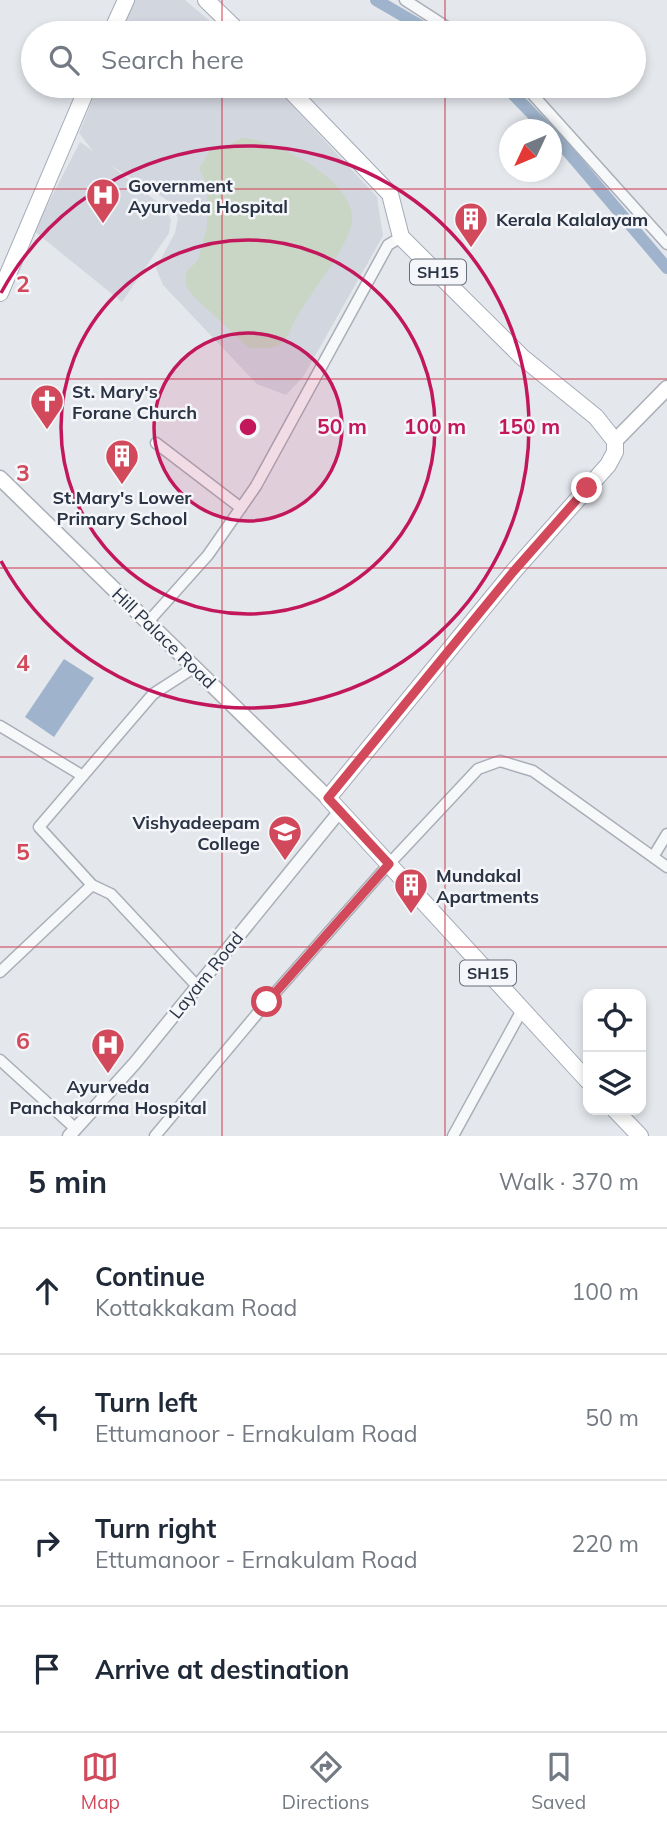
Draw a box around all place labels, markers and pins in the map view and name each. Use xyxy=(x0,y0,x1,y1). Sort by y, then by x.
place label: Government Ayurveda Hospital xyxy=(128,174,288,218)
hospital icon: Government Ayurveda Hospital xyxy=(84,176,122,225)
building icon: Kerala Kalalayam xyxy=(452,200,490,249)
place label: Kerala Kalalayam xyxy=(496,208,648,231)
place label: St. Mary's Forane Church xyxy=(72,380,197,424)
church icon: St. Mary's Forane Church xyxy=(28,382,66,431)
centre of rings xyxy=(236,415,260,439)
building icon: St.Mary's Lower Primary School xyxy=(103,437,141,486)
place label: St.Mary's Lower Primary School xyxy=(53,486,192,530)
place label: Vishyadeepam College xyxy=(131,811,260,855)
school or university icon: Vishyadeepam College xyxy=(266,813,304,862)
place label: Mundakal Apartments xyxy=(436,864,539,908)
building icon: Mundakal Apartments xyxy=(392,866,430,915)
hospital icon: Ayurveda Panchakarma Hospital xyxy=(89,1026,127,1075)
place label: Ayurveda Panchakarma Hospital xyxy=(9,1075,207,1119)

